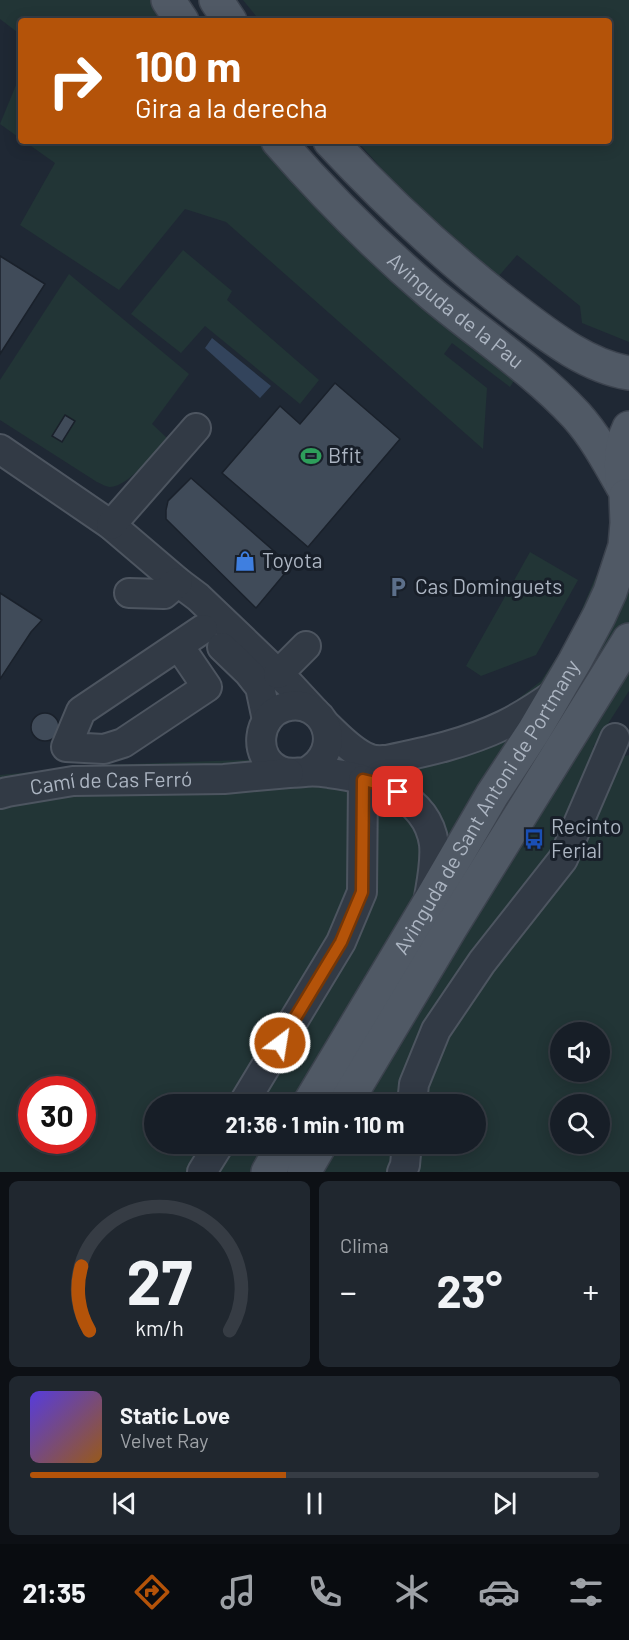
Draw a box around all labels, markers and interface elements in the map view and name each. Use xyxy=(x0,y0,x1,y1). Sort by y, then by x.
text: 100 m xyxy=(135,40,241,90)
icon: right xyxy=(36,42,114,120)
text: Gira a la derecha xyxy=(135,91,328,123)
street label: Avinguda de la Pau xyxy=(383,247,529,373)
place label: Bfit xyxy=(328,442,362,467)
sports icon: Bfit xyxy=(299,444,323,468)
place label: Toyota xyxy=(262,547,323,572)
shop icon: Toyota xyxy=(233,549,257,573)
place label: Cas Dominguets xyxy=(415,573,562,598)
parking icon: Cas Dominguets xyxy=(386,575,410,599)
street label: Avinguda de Sant Antoni de Portmany xyxy=(387,655,584,958)
street label: Camí de Cas Ferró xyxy=(28,765,192,799)
pin xyxy=(372,766,423,817)
icon: arrive xyxy=(381,775,414,808)
place label: Recinto Ferial xyxy=(551,813,621,862)
bus stop icon: Recinto Ferial xyxy=(522,827,546,851)
position arrow xyxy=(248,1011,312,1075)
map controls xyxy=(550,1022,610,1154)
button: sound xyxy=(550,1022,610,1082)
speed limit sign: 30 xyxy=(18,1076,96,1154)
button: search xyxy=(550,1094,610,1154)
text: 21:36 · 1 min · 110 m xyxy=(226,1111,404,1137)
text: Clima xyxy=(340,1233,389,1257)
text: 27 xyxy=(127,1243,192,1317)
text: 23° xyxy=(437,1263,502,1317)
text: − xyxy=(340,1271,357,1311)
text: + xyxy=(582,1271,599,1311)
text: km/h xyxy=(135,1315,184,1340)
text: Static Love xyxy=(120,1402,230,1428)
text: Velvet Ray xyxy=(120,1428,209,1452)
icon: previous xyxy=(108,1487,141,1520)
icon: pause xyxy=(298,1487,331,1520)
icon: next xyxy=(488,1487,521,1520)
icon: directions xyxy=(131,1571,173,1613)
icon: music xyxy=(217,1571,259,1613)
icon: phone xyxy=(304,1571,346,1613)
icon: climate xyxy=(391,1571,433,1613)
icon: car xyxy=(478,1571,520,1613)
icon: filters xyxy=(565,1571,607,1613)
text: 21:35 xyxy=(22,1576,86,1608)

